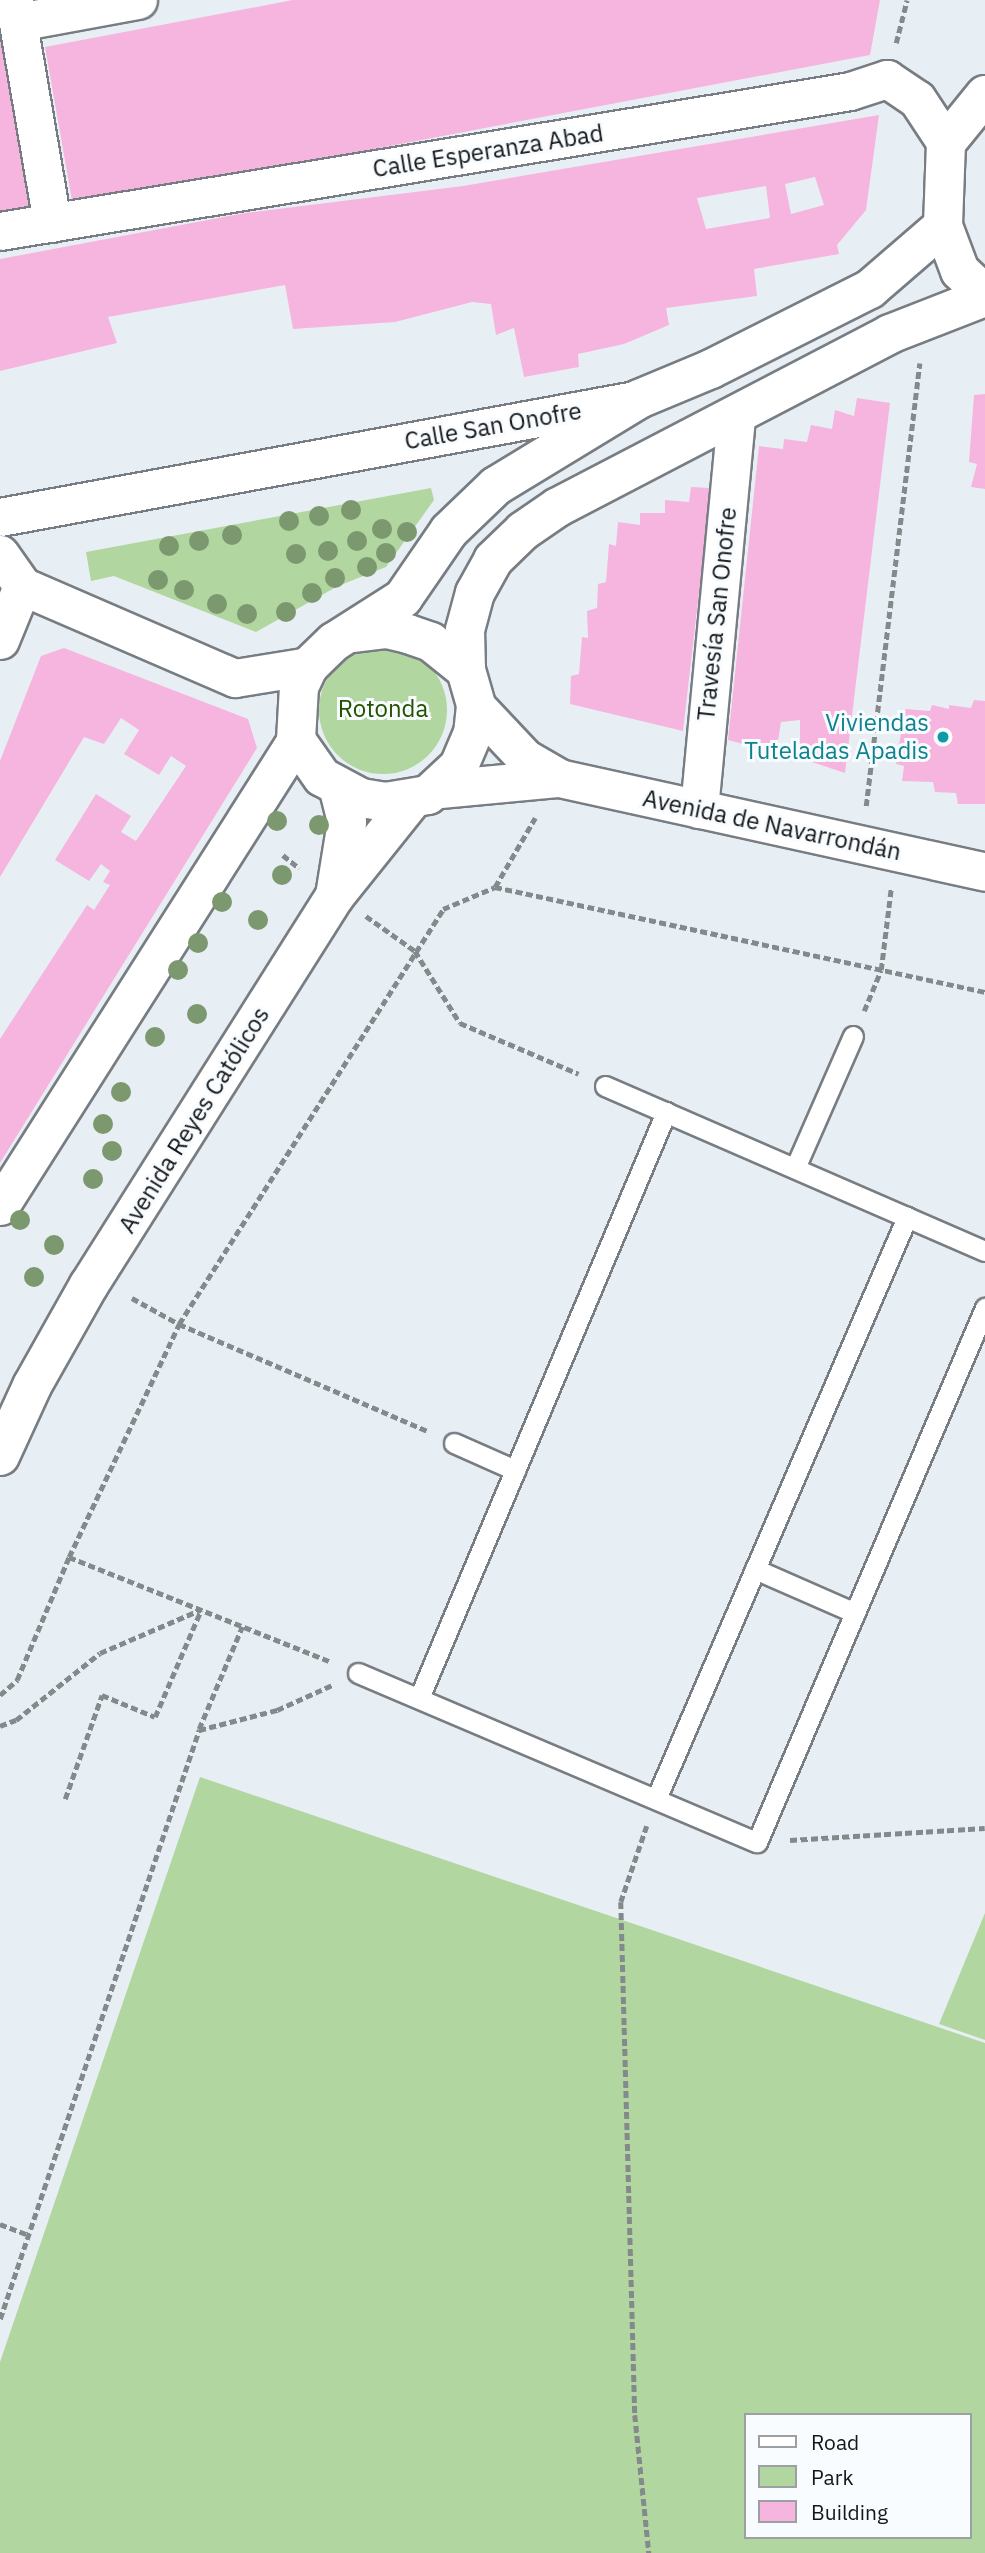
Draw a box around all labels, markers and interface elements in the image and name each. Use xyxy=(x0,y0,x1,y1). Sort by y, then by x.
street label: Calle Esperanza Abad xyxy=(371,119,605,183)
street label: Calle San Onofre xyxy=(402,396,584,456)
street label: Travesía San Onofre xyxy=(691,506,743,722)
park label: Rotonda xyxy=(338,695,428,723)
place label: Viviendas Tuteladas Apadis xyxy=(744,709,929,765)
marker: Viviendas Tuteladas Apadis xyxy=(935,729,951,745)
street label: Avenida de Navarrondán xyxy=(640,784,904,866)
street label: Avenida Reyes Católicos xyxy=(113,1002,275,1238)
legend xyxy=(744,2413,971,2539)
text: Road xyxy=(811,2428,859,2456)
text: Park xyxy=(811,2463,854,2491)
text: Building xyxy=(811,2498,888,2526)

